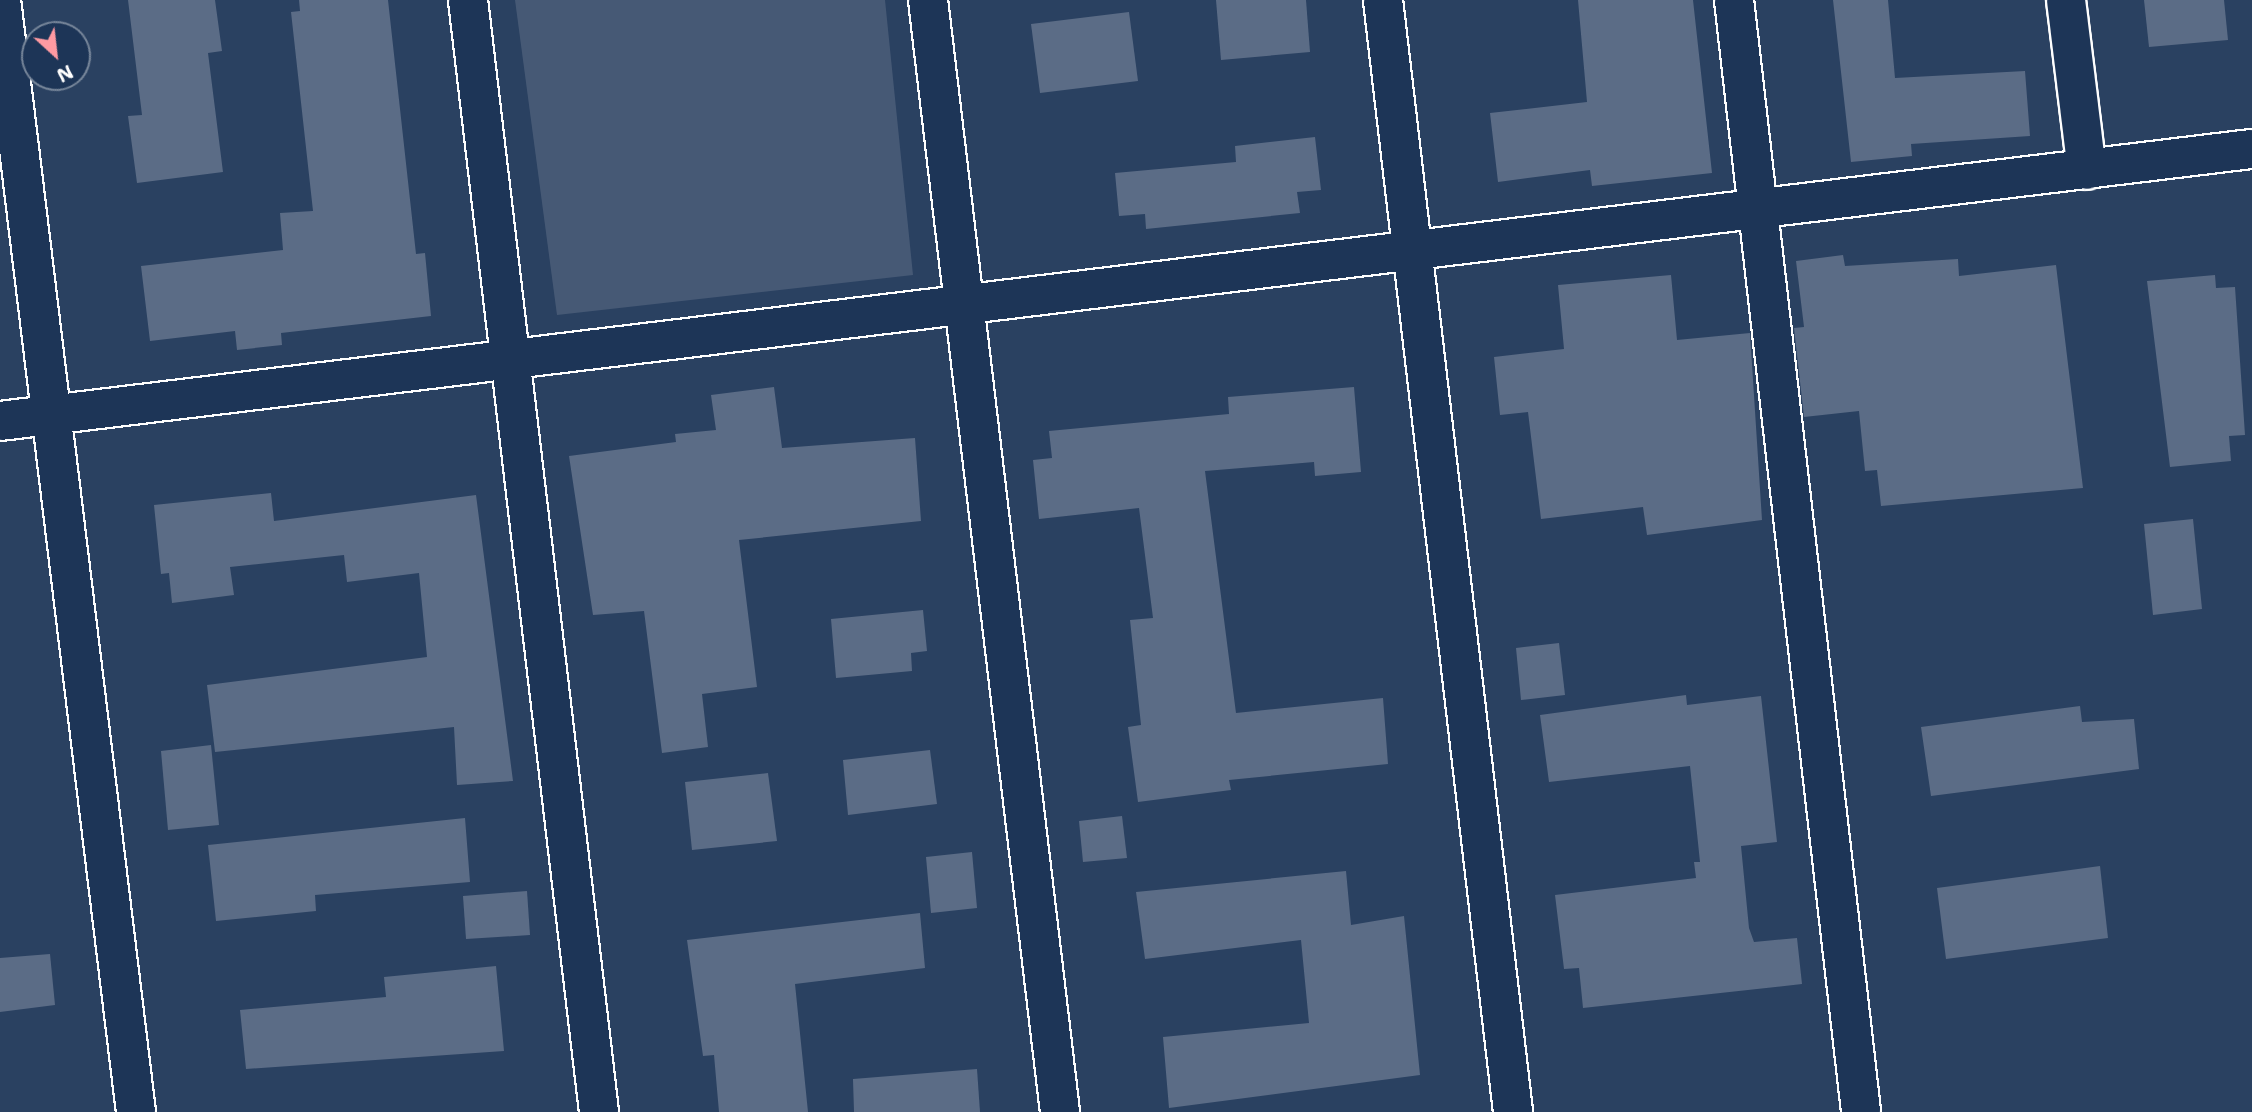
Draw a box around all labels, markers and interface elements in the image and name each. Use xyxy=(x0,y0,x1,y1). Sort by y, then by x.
north arrow xyxy=(21,21,91,91)
text: N xyxy=(52,59,77,88)

